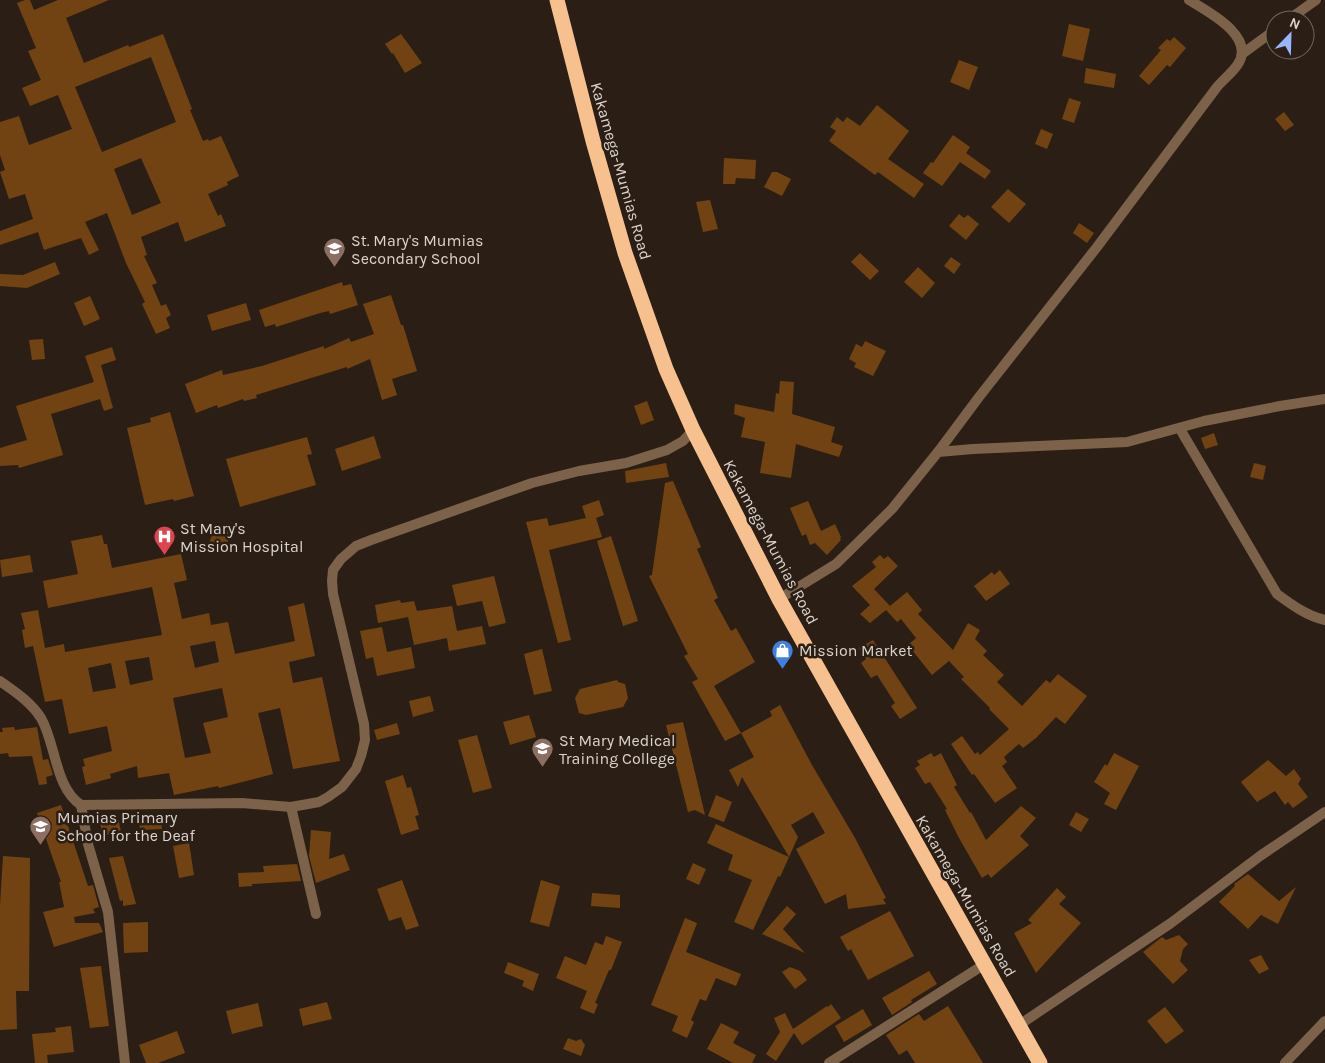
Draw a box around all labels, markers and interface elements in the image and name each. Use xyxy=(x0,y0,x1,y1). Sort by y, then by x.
north arrow xyxy=(1265,10,1315,60)
text: N xyxy=(1287,14,1303,33)
street label: Kakamega-Mumias Road xyxy=(587,80,655,262)
place label: St. Mary's Mumias Secondary School xyxy=(351,231,484,268)
school or university icon: St. Mary's Mumias Secondary School xyxy=(323,237,347,268)
street label: Kakamega-Mumias Road xyxy=(719,456,823,628)
place label: St Mary's Mission Hospital xyxy=(180,519,303,556)
hospital icon: St Mary's Mission Hospital xyxy=(152,525,176,556)
shop icon: Mission Market xyxy=(771,638,795,669)
place label: Mission Market xyxy=(799,641,913,660)
place label: St Mary Medical Training College xyxy=(559,731,675,768)
school or university icon: St Mary Medical Training College xyxy=(531,737,555,768)
place label: Mumias Primary School for the Deaf xyxy=(57,808,195,845)
street label: Kakamega-Mumias Road xyxy=(912,812,1020,980)
school or university icon: Mumias Primary School for the Deaf xyxy=(29,814,53,845)

